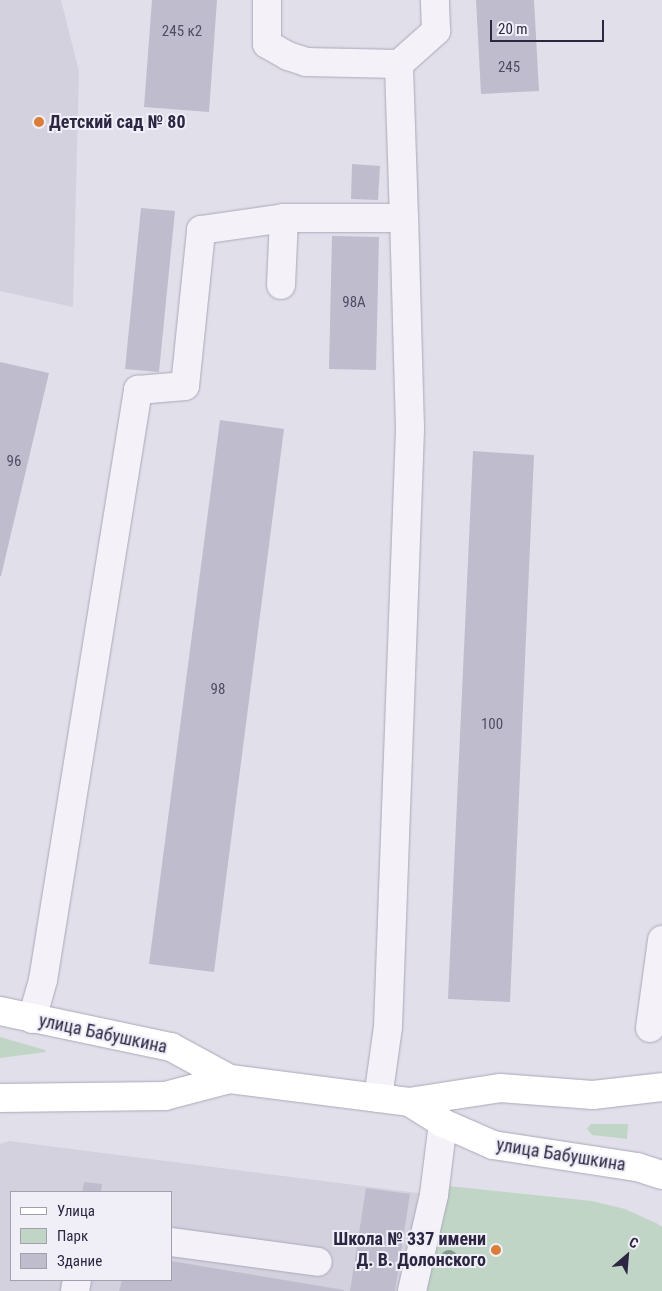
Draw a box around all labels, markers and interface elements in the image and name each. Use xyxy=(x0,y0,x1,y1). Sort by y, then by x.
scale bar xyxy=(492,10,606,42)
text: 20 m xyxy=(498,20,528,38)
house number: 245 к2 xyxy=(162,23,202,41)
house number: 245 xyxy=(498,59,520,77)
place label: Детский сад № 80 xyxy=(49,111,186,133)
marker: Детский сад № 80 xyxy=(33,116,45,128)
house number: 98А xyxy=(342,294,366,312)
house number: 96 xyxy=(7,453,21,471)
house number: 98 xyxy=(211,681,225,699)
house number: 100 xyxy=(481,716,503,734)
street label: улица Бабушкина xyxy=(37,1010,169,1058)
street label: улица Бабушкина xyxy=(495,1134,627,1176)
legend xyxy=(10,1191,172,1281)
text: Улица xyxy=(57,1202,95,1220)
text: Парк xyxy=(57,1227,88,1245)
place label: Школа № 337 имени Д. В. Долонского xyxy=(333,1229,486,1272)
north arrow xyxy=(602,1231,652,1281)
text: С xyxy=(627,1234,641,1252)
marker: Школа № 337 имени Д. В. Долонского xyxy=(490,1244,502,1256)
text: Здание xyxy=(57,1252,102,1270)

